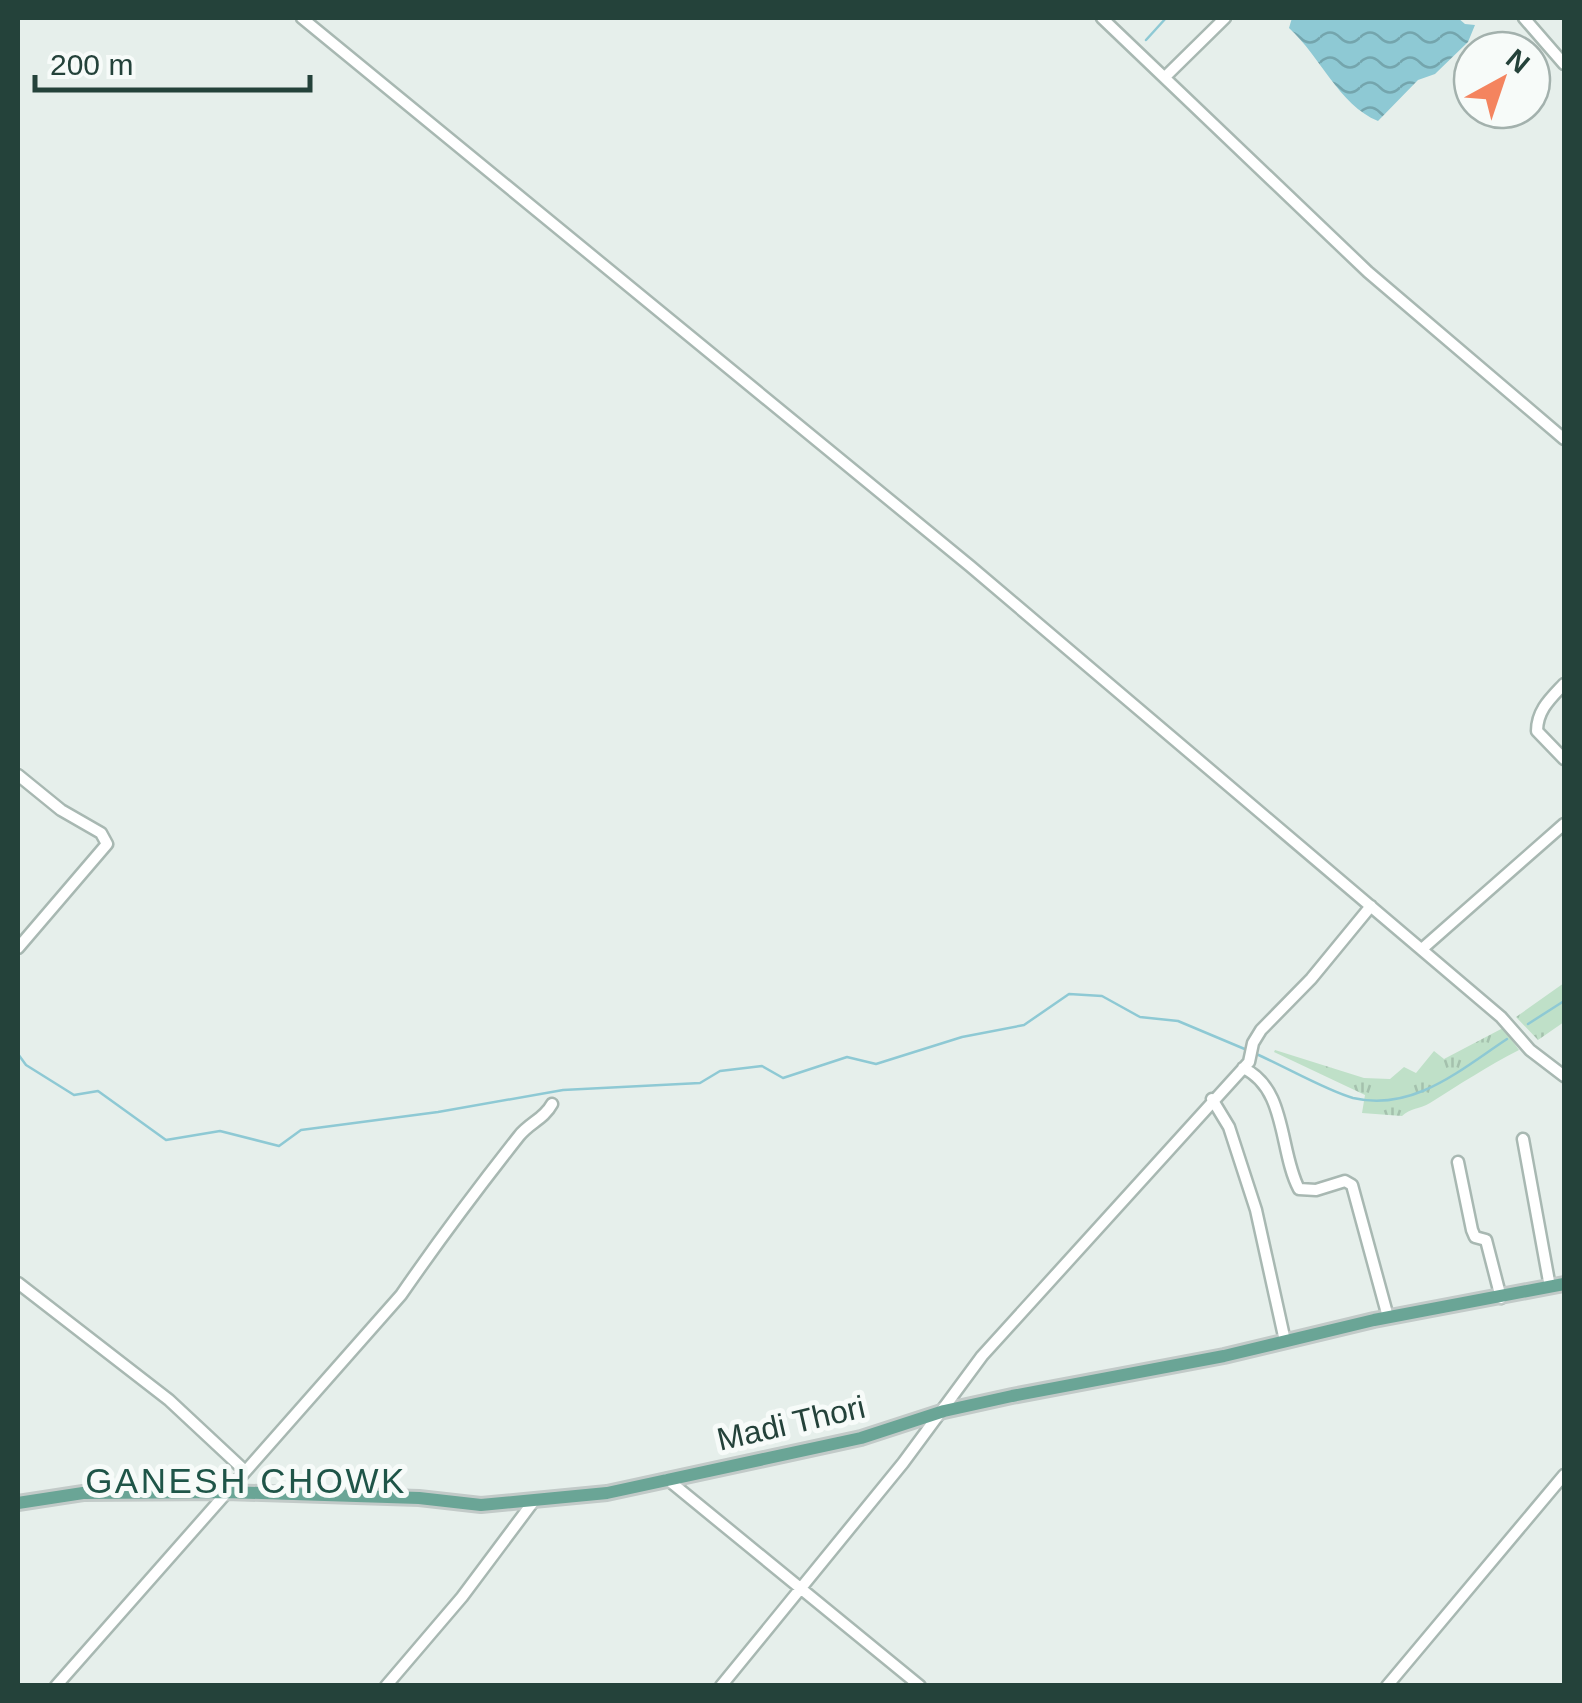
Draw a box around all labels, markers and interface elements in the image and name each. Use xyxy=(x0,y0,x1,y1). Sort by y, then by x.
scale bar xyxy=(35,30,310,92)
north arrow xyxy=(1452,30,1552,130)
text: N xyxy=(1500,43,1535,80)
text: 200 m xyxy=(50,48,133,81)
street label: Madi Thori xyxy=(714,1389,868,1457)
district label: GANESH CHOWK xyxy=(85,1461,407,1500)

